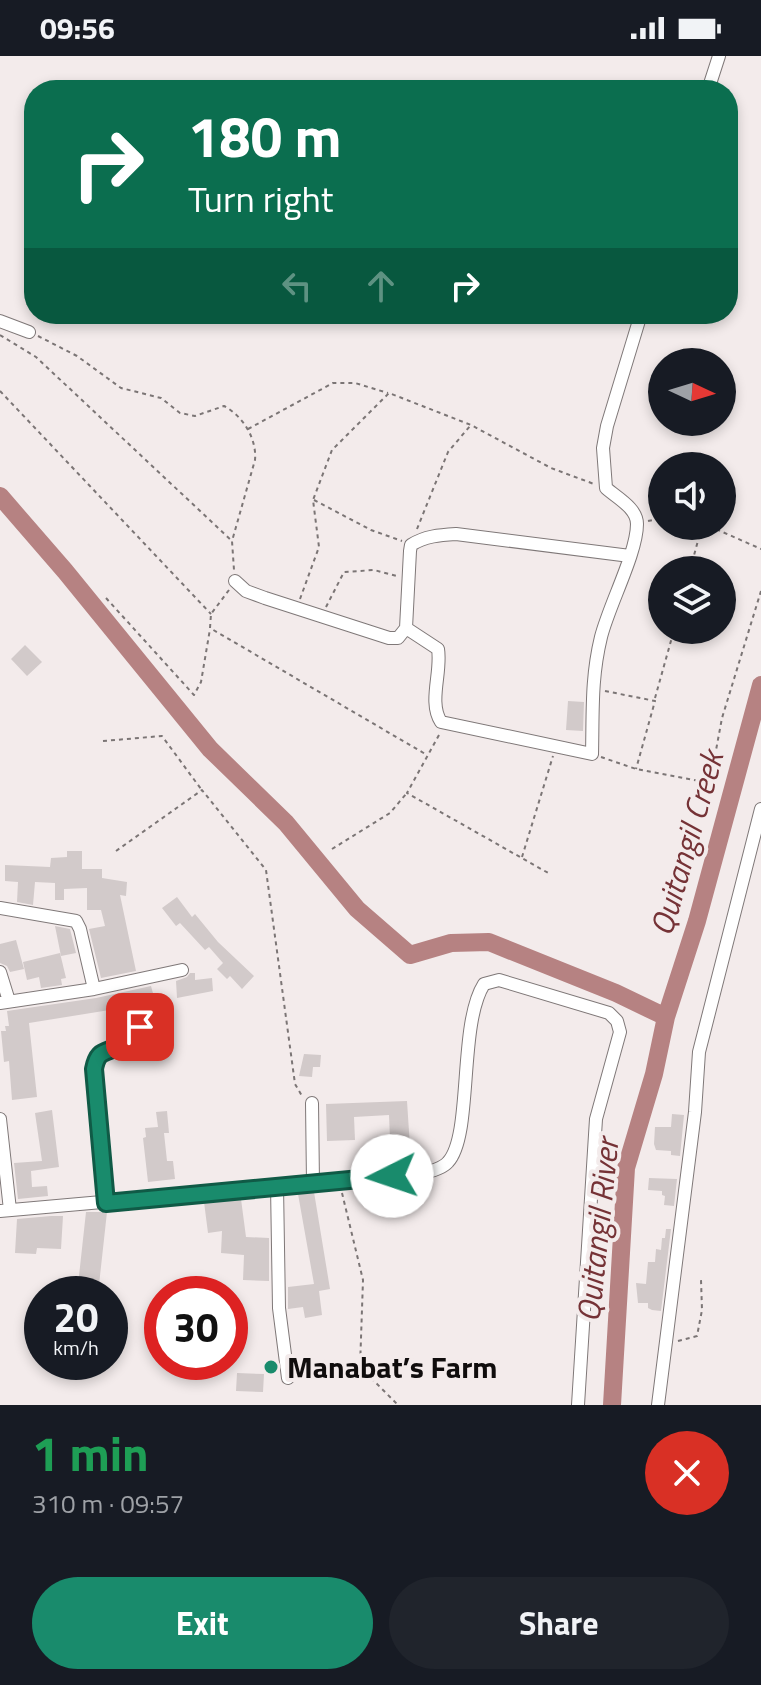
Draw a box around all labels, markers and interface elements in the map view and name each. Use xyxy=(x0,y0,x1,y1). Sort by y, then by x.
text: 09:56 xyxy=(40,5,115,51)
text: 180 m xyxy=(188,94,341,179)
icon: right xyxy=(56,112,160,216)
text: Turn right xyxy=(188,171,333,226)
icon: left xyxy=(275,264,319,308)
icon: ahead xyxy=(359,264,403,308)
icon: right xyxy=(443,264,487,308)
north arrow xyxy=(648,348,736,436)
map controls xyxy=(648,348,736,644)
button: sound xyxy=(648,452,736,540)
button: layers xyxy=(648,556,736,644)
water label: Quitangil Creek xyxy=(637,742,736,941)
pin xyxy=(106,993,174,1061)
icon: arrive xyxy=(118,1005,162,1049)
water label: Quitangil River xyxy=(564,1132,631,1324)
position arrow xyxy=(350,1134,434,1218)
speed limit sign: 30 xyxy=(144,1276,248,1380)
text: 20 xyxy=(54,1287,98,1348)
text: km/h xyxy=(53,1332,99,1363)
place label: Manabat’s Farm xyxy=(287,1344,498,1390)
marker: Manabat’s Farm xyxy=(262,1358,280,1376)
text: 1 min xyxy=(32,1417,149,1490)
button: close xyxy=(645,1431,729,1515)
text: 310 m · 09:57 xyxy=(32,1484,184,1523)
button: Exit xyxy=(32,1577,373,1669)
button: Share xyxy=(389,1577,729,1669)

